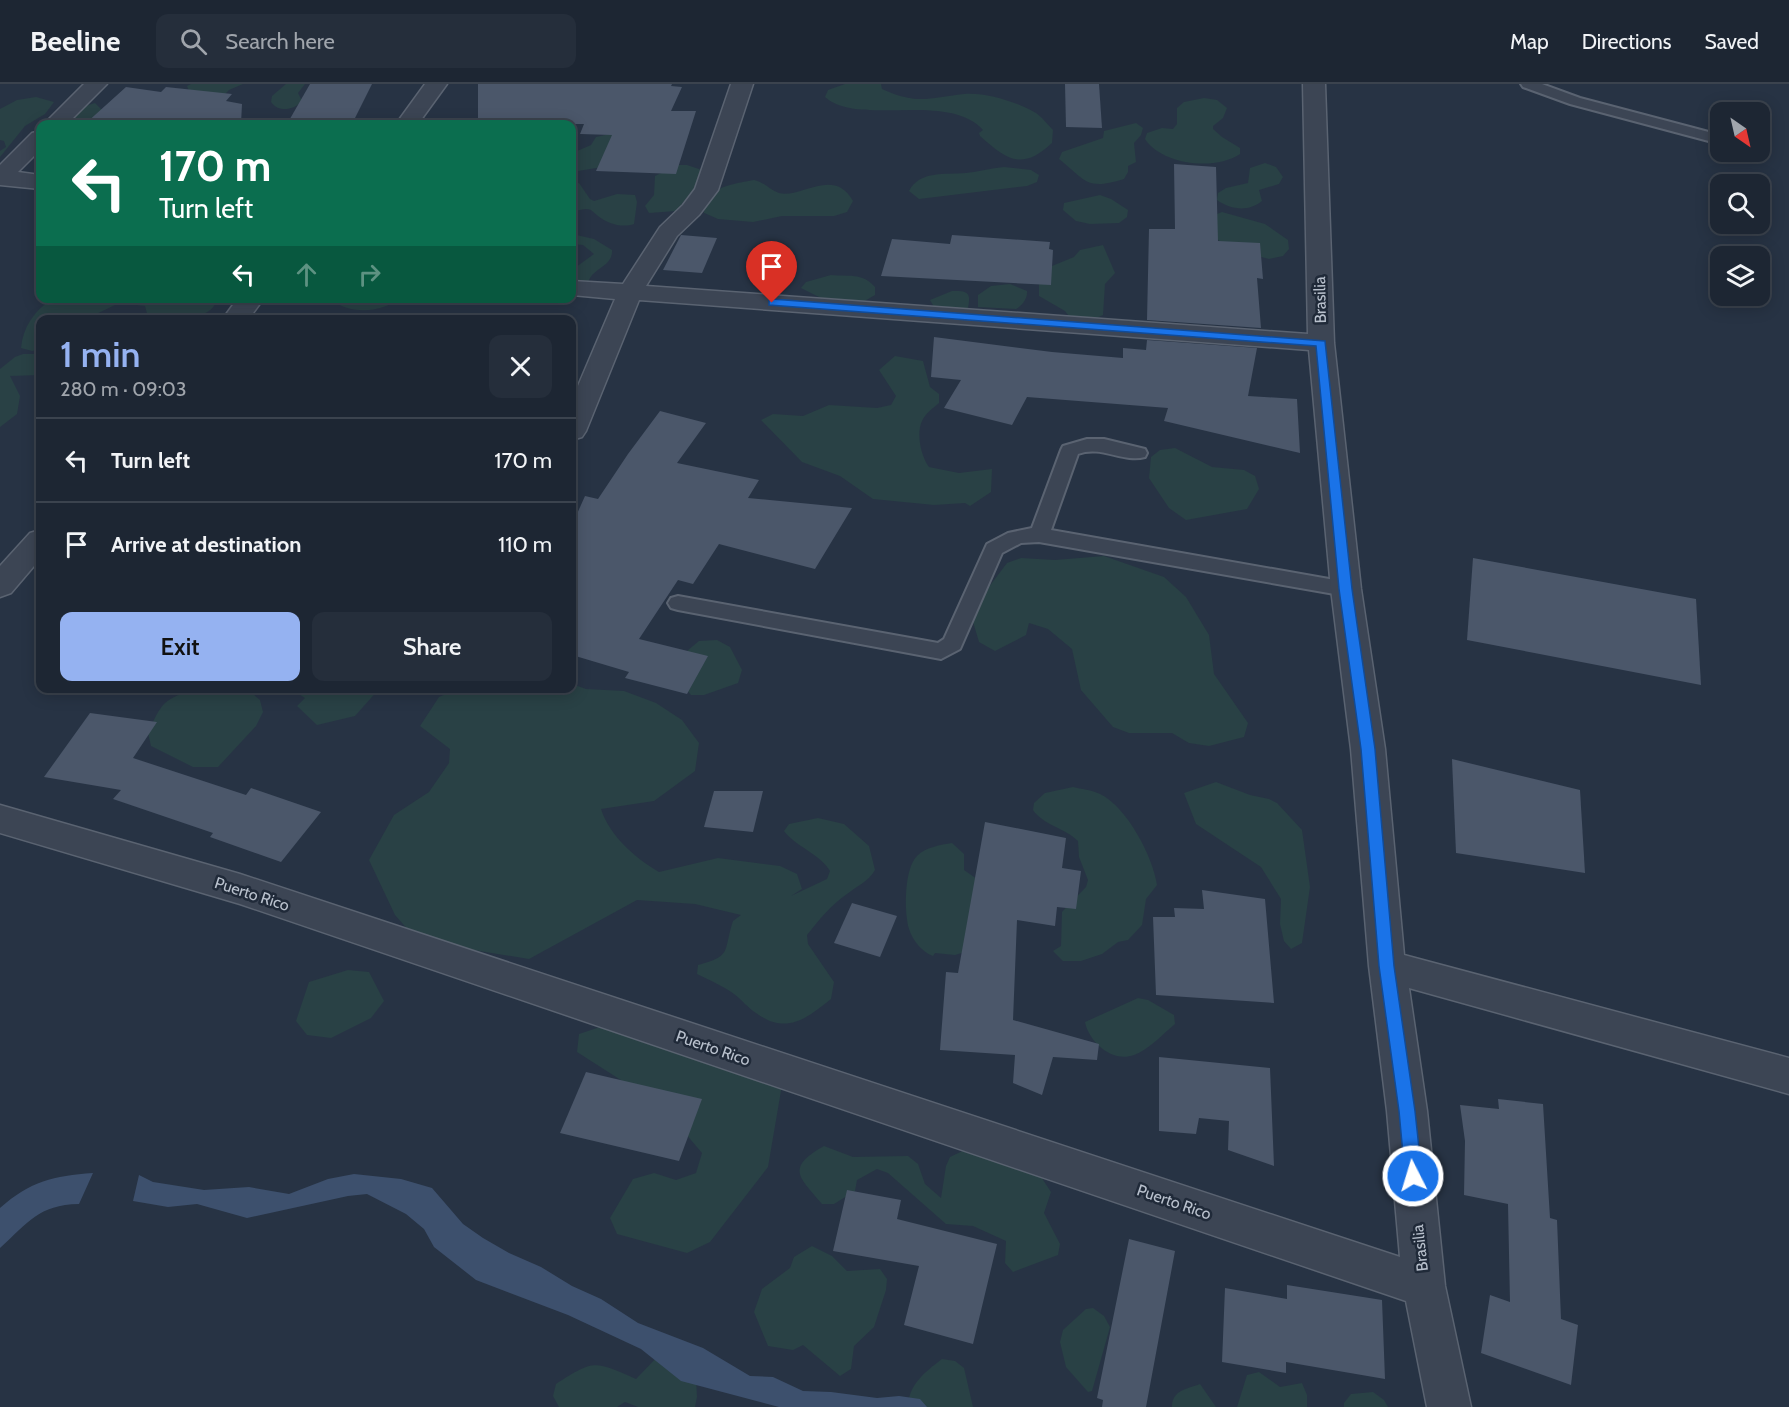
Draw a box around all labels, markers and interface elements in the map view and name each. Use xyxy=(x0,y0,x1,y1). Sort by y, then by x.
search box xyxy=(156,14,576,68)
text: Beeline xyxy=(30,24,120,58)
icon: search xyxy=(177,25,210,58)
text: Search here xyxy=(225,28,335,55)
text: Map xyxy=(1510,29,1549,54)
text: Directions xyxy=(1582,29,1671,54)
text: Saved xyxy=(1704,29,1759,54)
north arrow xyxy=(1710,102,1770,162)
map controls xyxy=(1710,102,1770,306)
text: 170 m xyxy=(159,140,271,192)
icon: left xyxy=(60,144,138,222)
button: search xyxy=(1710,174,1770,234)
text: Turn left xyxy=(159,192,253,225)
pin xyxy=(746,241,797,303)
button: layers xyxy=(1710,246,1770,306)
icon: arrive xyxy=(755,250,788,283)
icon: left xyxy=(227,258,260,291)
icon: ahead xyxy=(290,258,323,291)
icon: right xyxy=(353,258,386,291)
street label: Brasilia xyxy=(1310,276,1330,324)
text: 1 min xyxy=(60,332,140,376)
button: close xyxy=(489,335,552,398)
text: 280 m · 09:03 xyxy=(60,377,187,401)
icon: left xyxy=(60,444,93,477)
text: Turn left xyxy=(111,447,190,474)
text: 170 m xyxy=(494,447,552,474)
icon: arrive xyxy=(60,528,93,561)
text: Arrive at destination xyxy=(111,531,301,558)
text: 110 m xyxy=(498,531,552,558)
button: Exit xyxy=(60,612,300,681)
button: Share xyxy=(312,612,552,681)
street label: Puerto Rico xyxy=(212,873,292,915)
street label: Puerto Rico xyxy=(673,1026,753,1070)
position arrow xyxy=(1381,1144,1445,1208)
street label: Puerto Rico xyxy=(1134,1180,1214,1224)
street label: Brasilia xyxy=(1408,1223,1432,1272)

